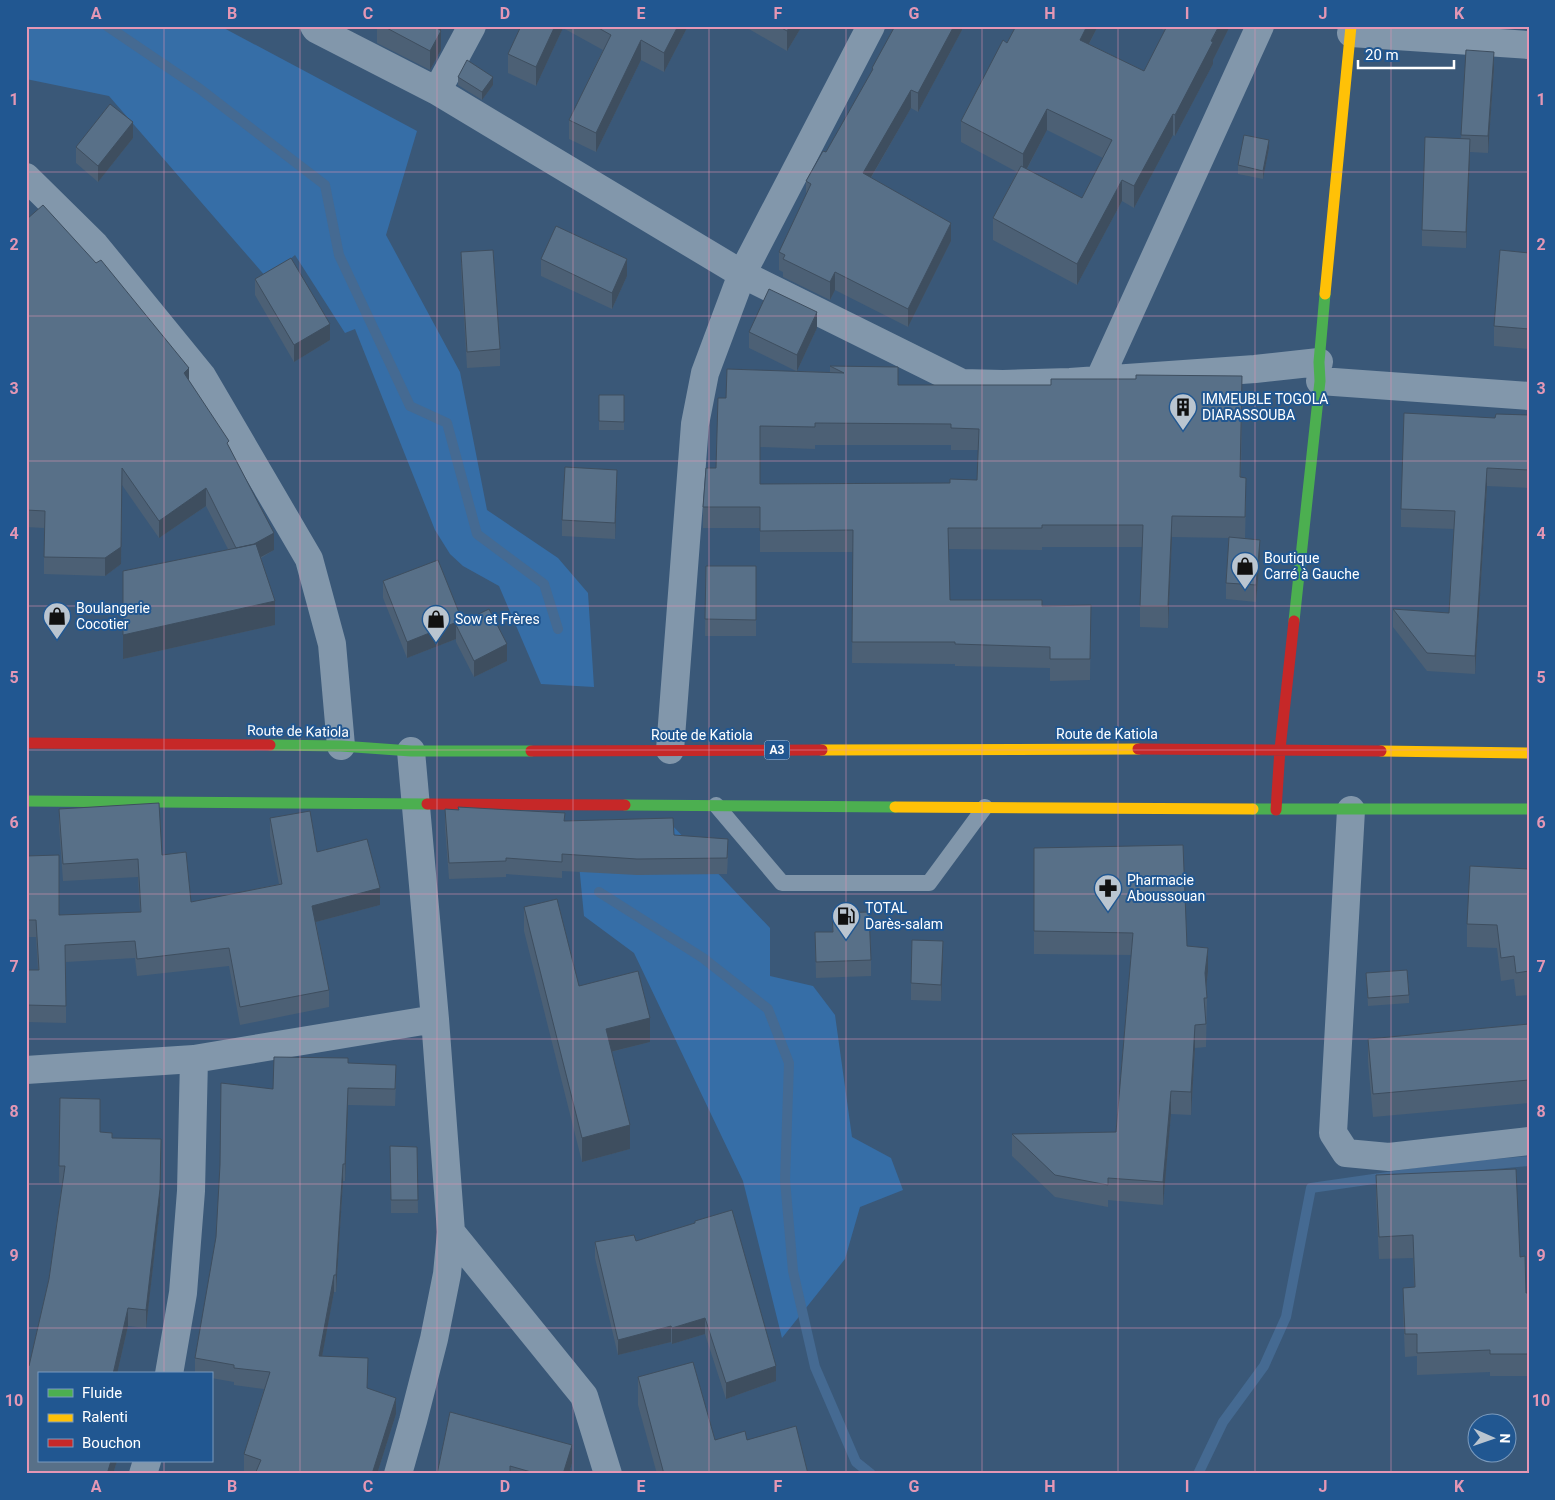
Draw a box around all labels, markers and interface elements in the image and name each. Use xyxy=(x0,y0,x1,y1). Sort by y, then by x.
text: A xyxy=(91,4,102,23)
text: B xyxy=(227,4,237,23)
text: C xyxy=(363,4,373,23)
text: D xyxy=(500,4,510,23)
text: E xyxy=(637,4,646,23)
text: F xyxy=(774,4,783,23)
text: G xyxy=(909,4,920,23)
text: H xyxy=(1044,4,1056,23)
text: I xyxy=(1185,4,1189,23)
text: J xyxy=(1319,4,1327,23)
text: K xyxy=(1454,4,1465,23)
scale bar xyxy=(1358,38,1454,70)
text: 20 m xyxy=(1365,46,1399,64)
text: 1 xyxy=(9,90,19,109)
text: 1 xyxy=(1536,90,1546,109)
text: 2 xyxy=(9,235,19,254)
text: 2 xyxy=(1536,235,1546,254)
text: 3 xyxy=(9,379,19,398)
text: 3 xyxy=(1536,379,1546,398)
place label: IMMEUBLE TOGOLA DIARASSOUBA xyxy=(1202,391,1328,423)
building icon: IMMEUBLE TOGOLA DIARASSOUBA xyxy=(1168,392,1198,431)
text: 4 xyxy=(9,524,19,543)
text: 4 xyxy=(1536,524,1546,543)
place label: Boutique Carré à Gauche xyxy=(1264,550,1359,582)
shop icon: Boutique Carré à Gauche xyxy=(1230,551,1260,590)
place label: Boulangerie Cocotier xyxy=(76,600,150,632)
shop icon: Boulangerie Cocotier xyxy=(42,601,72,640)
shop icon: Sow et Frères xyxy=(421,604,451,643)
place label: Sow et Frères xyxy=(455,611,540,627)
text: 5 xyxy=(9,668,19,687)
text: 5 xyxy=(1536,668,1546,687)
street label: Route de Katiola xyxy=(247,722,349,740)
street label: Route de Katiola xyxy=(1056,726,1158,742)
street label: Route de Katiola xyxy=(651,727,753,743)
road number: A3 xyxy=(764,740,790,760)
text: 6 xyxy=(9,813,19,832)
text: 6 xyxy=(1536,813,1546,832)
place label: Pharmacie Aboussouan xyxy=(1127,872,1205,904)
pharmacy icon: Pharmacie Aboussouan xyxy=(1093,873,1123,912)
place label: TOTAL Darès-salam xyxy=(865,900,943,932)
fuel station icon: TOTAL Darès-salam xyxy=(831,901,861,940)
text: 7 xyxy=(9,957,19,976)
text: 7 xyxy=(1536,957,1546,976)
text: 8 xyxy=(9,1102,19,1121)
text: 8 xyxy=(1536,1102,1546,1121)
text: 9 xyxy=(9,1246,19,1265)
text: 9 xyxy=(1536,1246,1546,1265)
legend xyxy=(38,1372,212,1462)
text: Fluide xyxy=(82,1384,122,1402)
text: 10 xyxy=(5,1391,23,1410)
text: 10 xyxy=(1532,1391,1550,1410)
text: Ralenti xyxy=(82,1408,128,1426)
north arrow xyxy=(1468,1412,1518,1462)
text: N xyxy=(1497,1433,1513,1444)
text: Bouchon xyxy=(82,1434,141,1452)
text: A xyxy=(91,1477,102,1496)
text: B xyxy=(227,1477,237,1496)
text: C xyxy=(363,1477,373,1496)
text: D xyxy=(500,1477,510,1496)
text: E xyxy=(637,1477,646,1496)
text: F xyxy=(774,1477,783,1496)
text: G xyxy=(909,1477,920,1496)
text: H xyxy=(1044,1477,1056,1496)
text: I xyxy=(1185,1477,1189,1496)
text: J xyxy=(1319,1477,1327,1496)
text: K xyxy=(1454,1477,1465,1496)

